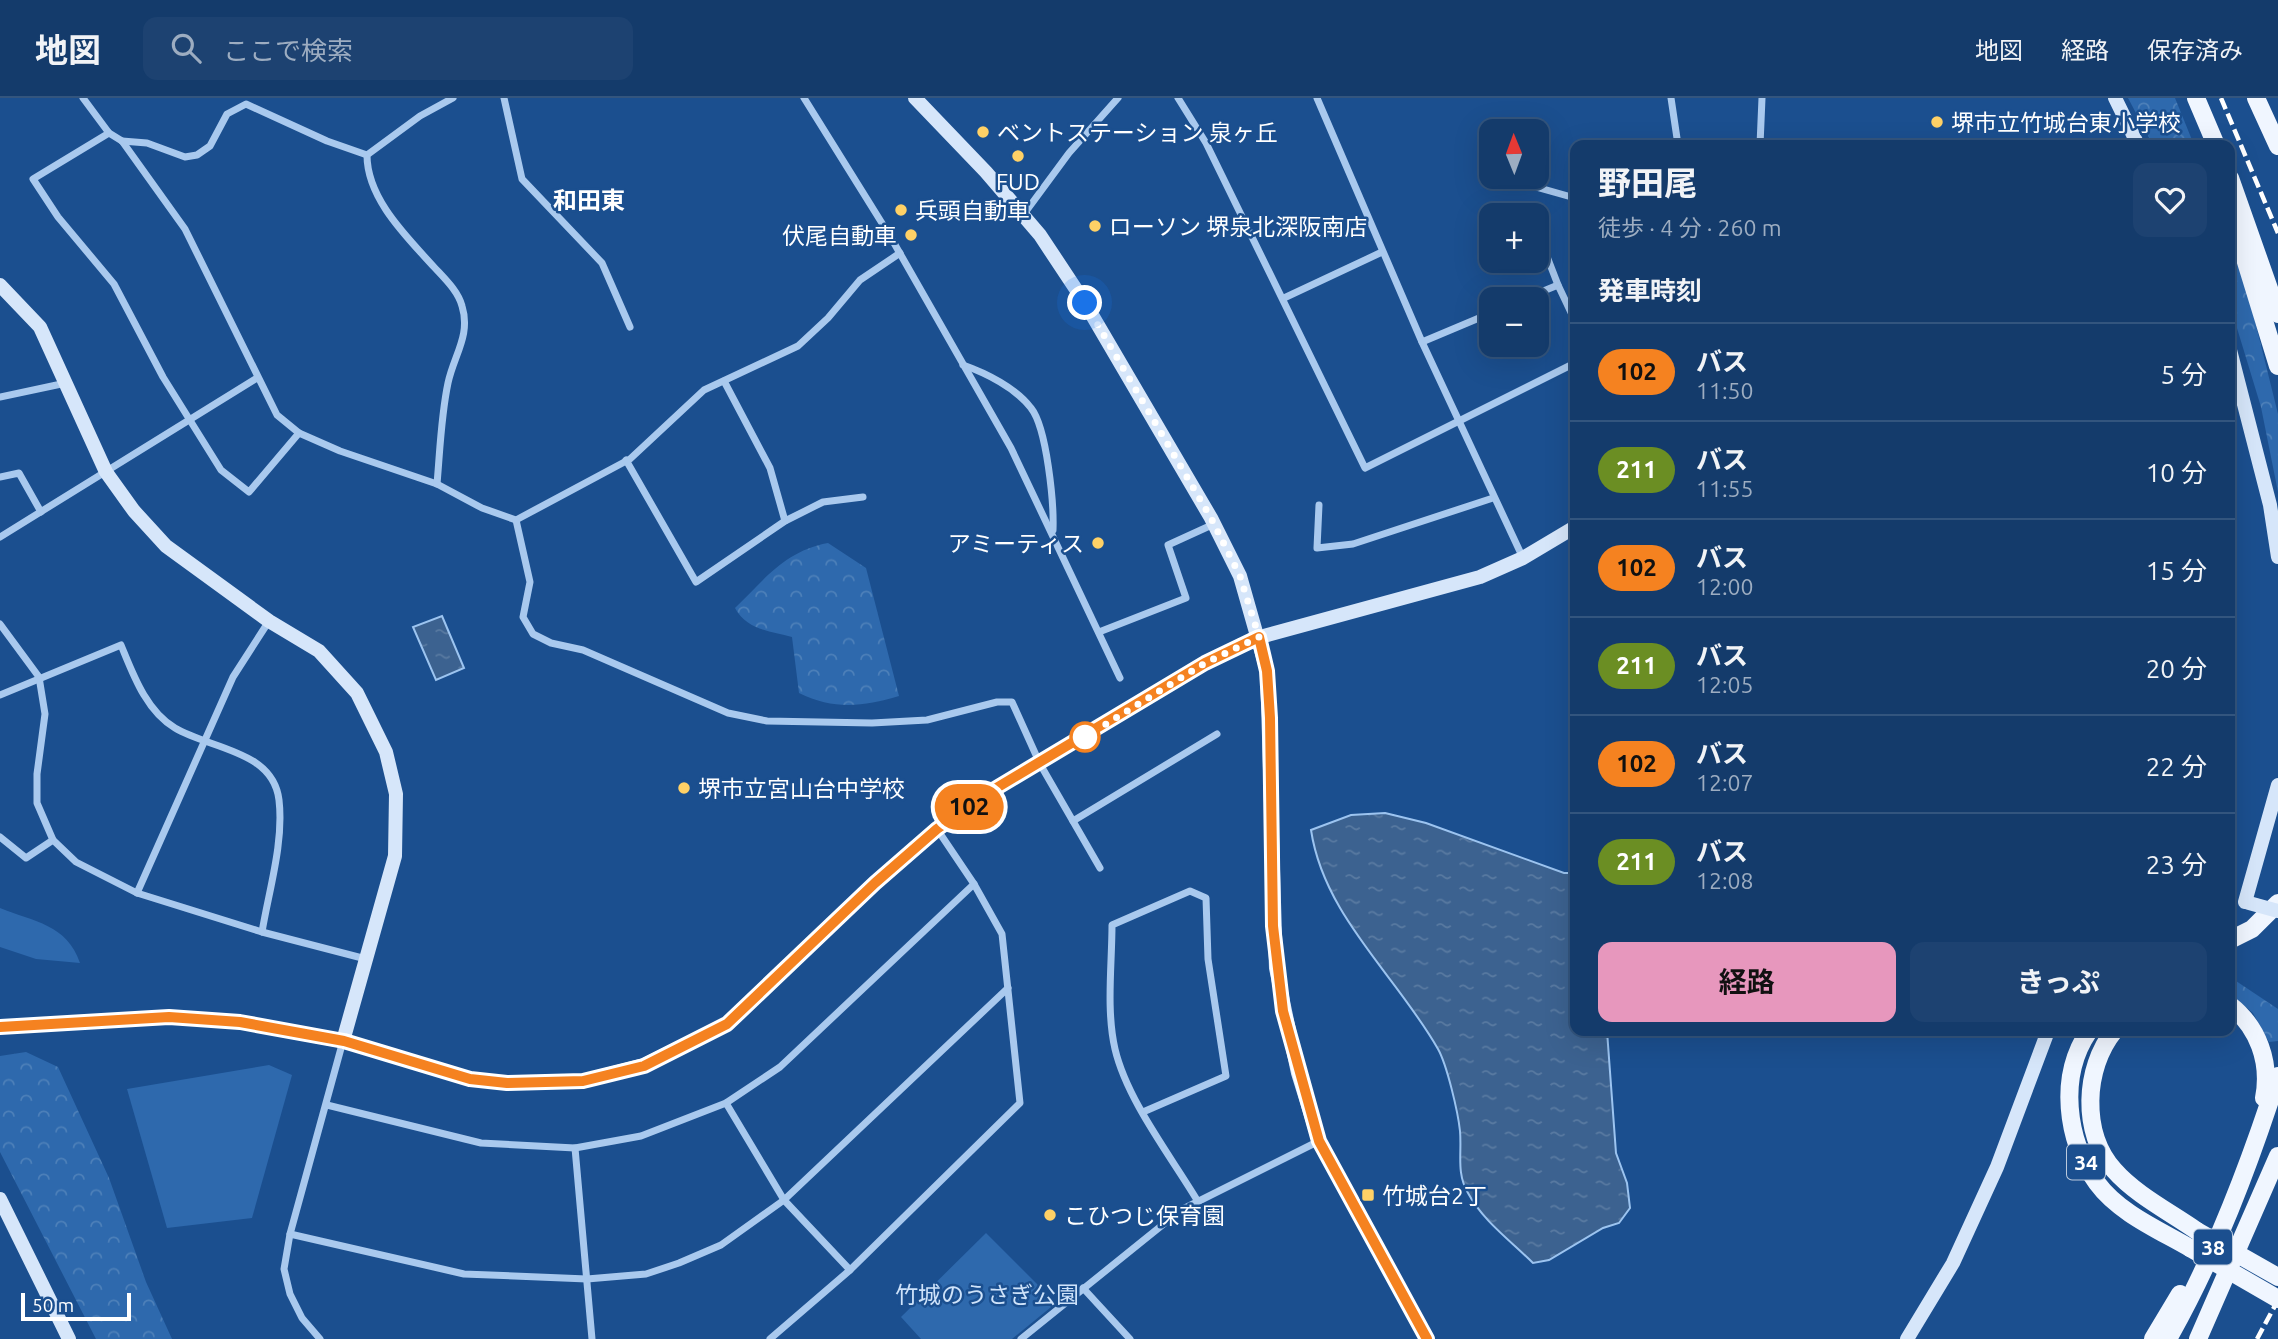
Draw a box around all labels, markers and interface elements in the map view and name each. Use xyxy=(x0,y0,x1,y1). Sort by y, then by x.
search box xyxy=(143,17,633,80)
icon: search xyxy=(167,29,205,67)
text: 地図 xyxy=(35,31,101,68)
text: ここで検索 xyxy=(223,36,353,65)
text: 地図 xyxy=(1975,37,2023,64)
text: 経路 xyxy=(2061,37,2109,64)
text: 保存済み xyxy=(2147,37,2243,64)
place label: 堺市立竹城台東小学校 xyxy=(1951,110,2181,135)
marker: 堺市立竹城台東小学校 xyxy=(1929,114,1945,130)
north arrow xyxy=(1479,119,1549,189)
map controls xyxy=(1479,119,1549,357)
place label: ベントステーション 泉ヶ丘 xyxy=(997,120,1278,145)
marker: ベントステーション 泉ヶ丘 xyxy=(975,124,991,140)
marker: FUD xyxy=(1010,148,1026,164)
button: heart xyxy=(2133,163,2207,237)
text: 野田尾 xyxy=(1598,164,1697,201)
place label: FUD xyxy=(996,169,1040,194)
district label: 和田東 xyxy=(553,187,625,214)
place label: 兵頭自動車 xyxy=(915,198,1030,223)
marker: 兵頭自動車 xyxy=(893,202,909,218)
button: + xyxy=(1479,203,1549,273)
place label: ローソン 堺泉北深阪南店 xyxy=(1109,214,1367,239)
text: 徒歩 · 4 分 · 260 m xyxy=(1598,215,1782,240)
marker: ローソン 堺泉北深阪南店 xyxy=(1087,218,1103,234)
place label: 伏尾自動車 xyxy=(782,223,897,248)
marker: 伏尾自動車 xyxy=(903,227,919,243)
text: 発車時刻 xyxy=(1598,276,1702,305)
your location xyxy=(1067,285,1102,320)
button: − xyxy=(1479,287,1549,357)
text: バス xyxy=(1696,347,1748,376)
text: 102 xyxy=(1616,358,1657,385)
text: 5 分 xyxy=(2160,360,2207,389)
text: 11:50 xyxy=(1696,378,1754,403)
text: バス xyxy=(1696,445,1748,474)
text: 211 xyxy=(1616,456,1657,483)
text: 10 分 xyxy=(2146,458,2207,487)
text: 11:55 xyxy=(1696,476,1754,501)
place label: アミーティス xyxy=(948,531,1084,556)
marker: アミーティス xyxy=(1090,535,1106,551)
text: バス xyxy=(1696,543,1748,572)
text: 102 xyxy=(1616,554,1657,581)
text: 15 分 xyxy=(2146,556,2207,585)
text: 12:00 xyxy=(1696,574,1754,599)
text: バス xyxy=(1696,641,1748,670)
text: 211 xyxy=(1616,652,1657,679)
text: 20 分 xyxy=(2146,654,2207,683)
text: 12:05 xyxy=(1696,672,1754,697)
unlabelled marker xyxy=(1070,722,1100,752)
text: バス xyxy=(1696,739,1748,768)
text: 102 xyxy=(1616,750,1657,777)
text: 22 分 xyxy=(2146,752,2207,781)
text: 12:07 xyxy=(1696,770,1754,795)
place label: 堺市立宮山台中学校 xyxy=(698,776,905,801)
marker: 堺市立宮山台中学校 xyxy=(676,780,692,796)
line badge: 102 xyxy=(929,784,1009,830)
text: 102 xyxy=(949,793,989,820)
text: バス xyxy=(1696,837,1748,866)
text: 211 xyxy=(1616,848,1657,875)
text: 23 分 xyxy=(2146,850,2207,879)
text: 12:08 xyxy=(1696,868,1754,893)
button: 経路 xyxy=(1598,942,1896,1022)
button: きっぷ xyxy=(1910,942,2207,1022)
road number: 34 xyxy=(2067,1144,2105,1180)
place label: 竹城台2丁 xyxy=(1382,1183,1487,1208)
marker: 竹城台2丁 xyxy=(1360,1187,1376,1203)
place label: こひつじ保育園 xyxy=(1064,1203,1225,1228)
marker: こひつじ保育園 xyxy=(1042,1207,1058,1223)
road number: 38 xyxy=(2194,1230,2232,1264)
park label: 竹城のうさぎ公園 xyxy=(895,1282,1079,1307)
scale bar xyxy=(21,1290,131,1322)
text: 50 m xyxy=(32,1294,74,1316)

